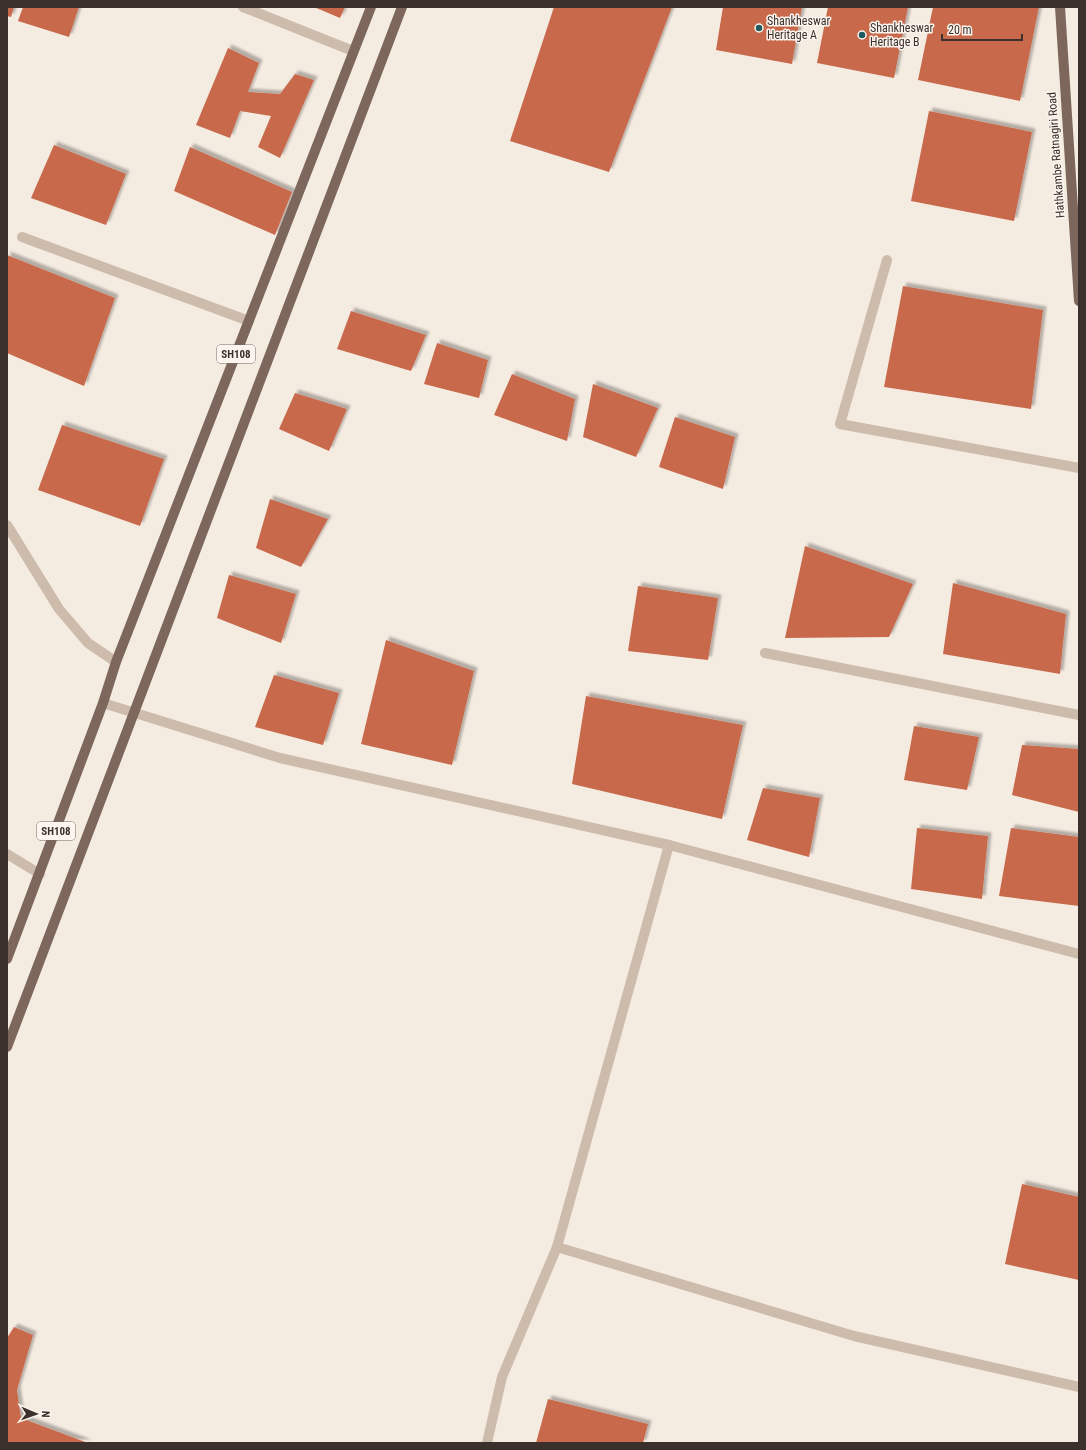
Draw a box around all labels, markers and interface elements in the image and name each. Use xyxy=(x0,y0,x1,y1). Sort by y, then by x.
place label: Shankheswar Heritage A xyxy=(767,14,830,42)
scale bar xyxy=(942,16,1022,42)
place label: Shankheswar Heritage B xyxy=(870,21,933,49)
marker: Shankheswar Heritage A xyxy=(754,23,764,33)
text: 20 m xyxy=(948,23,972,37)
marker: Shankheswar Heritage B xyxy=(857,30,867,40)
street label: Hathkambe Ratnagiri Road xyxy=(1045,92,1067,218)
road number: SH108 xyxy=(217,345,255,363)
road number: SH108 xyxy=(37,822,75,840)
north arrow xyxy=(16,1394,56,1434)
text: N xyxy=(39,1411,52,1418)

